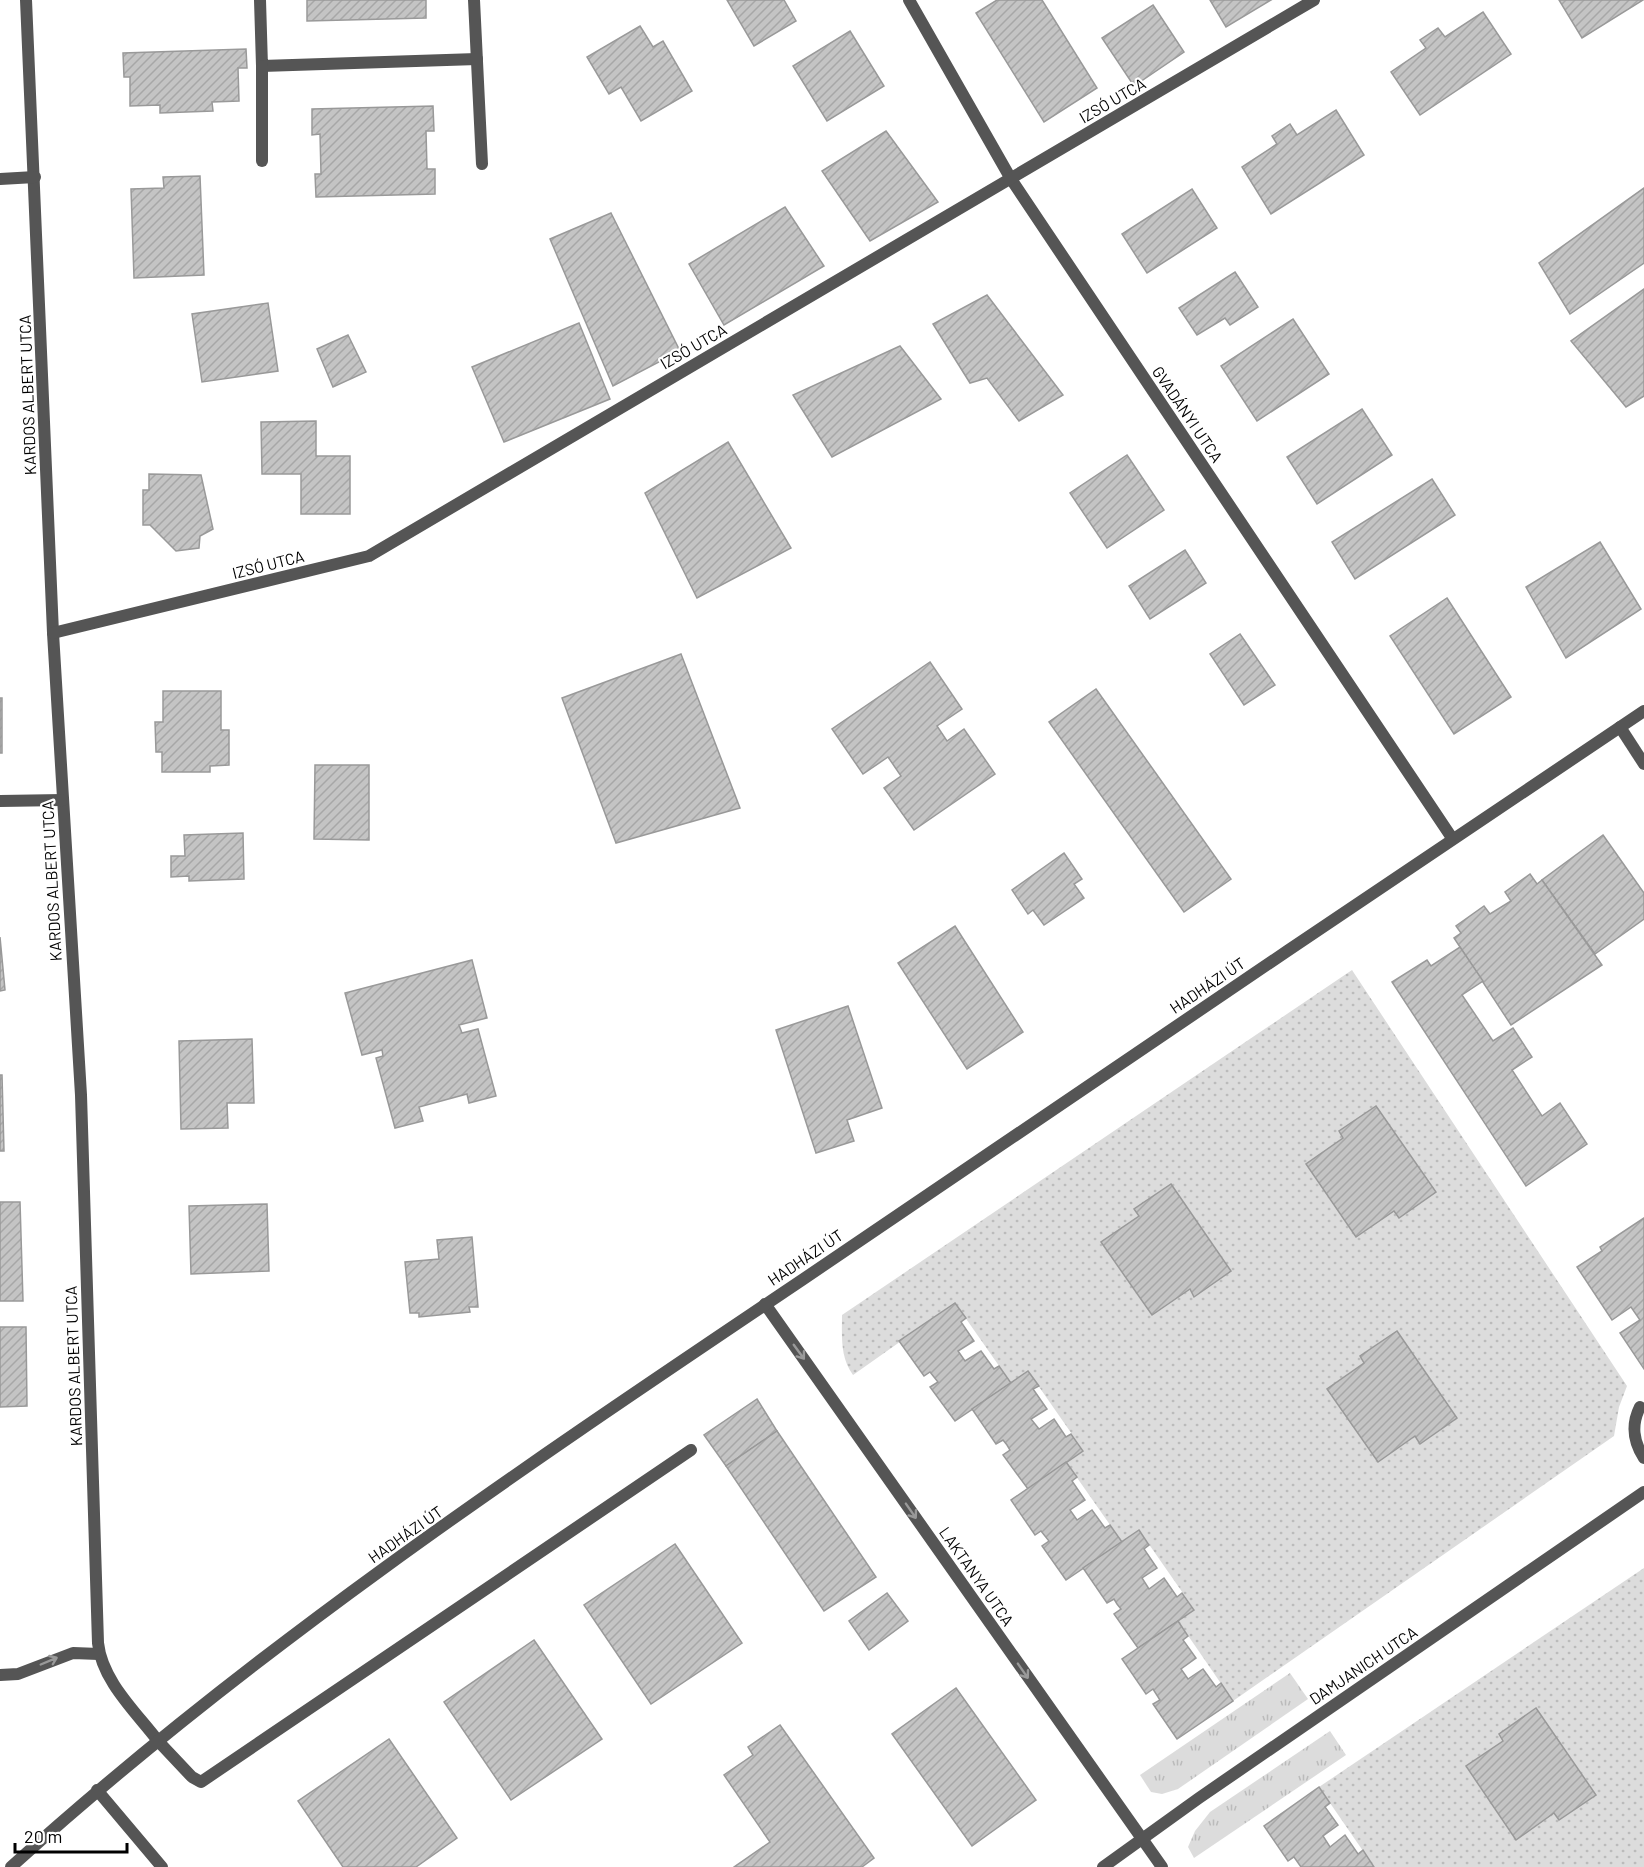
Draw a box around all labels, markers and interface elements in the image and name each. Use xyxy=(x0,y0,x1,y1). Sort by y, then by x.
street label: IZSÓ UTCA xyxy=(1075,73,1149,127)
street label: KARDOS ALBERT UTCA xyxy=(15,314,39,476)
street label: IZSÓ UTCA xyxy=(656,319,730,373)
street label: GVADÁNYI UTCA xyxy=(1149,362,1227,466)
street label: IZSÓ UTCA xyxy=(230,546,306,582)
street label: KARDOS ALBERT UTCA xyxy=(37,800,65,962)
street label: HADHÁZI ÚT xyxy=(1166,953,1248,1017)
street label: HADHÁZI ÚT xyxy=(764,1225,846,1289)
street label: KARDOS ALBERT UTCA xyxy=(61,1285,85,1447)
one-way arrow xyxy=(793,1343,805,1359)
street label: HADHÁZI ÚT xyxy=(364,1501,446,1567)
one-way arrow xyxy=(905,1503,917,1519)
street label: LAKTANYA UTCA xyxy=(936,1523,1018,1630)
street label: DAMJANICH UTCA xyxy=(1305,1622,1421,1708)
one-way arrow xyxy=(40,1655,58,1666)
one-way arrow xyxy=(1017,1662,1029,1679)
scale bar xyxy=(15,1816,128,1854)
text: 20 m xyxy=(24,1825,62,1847)

